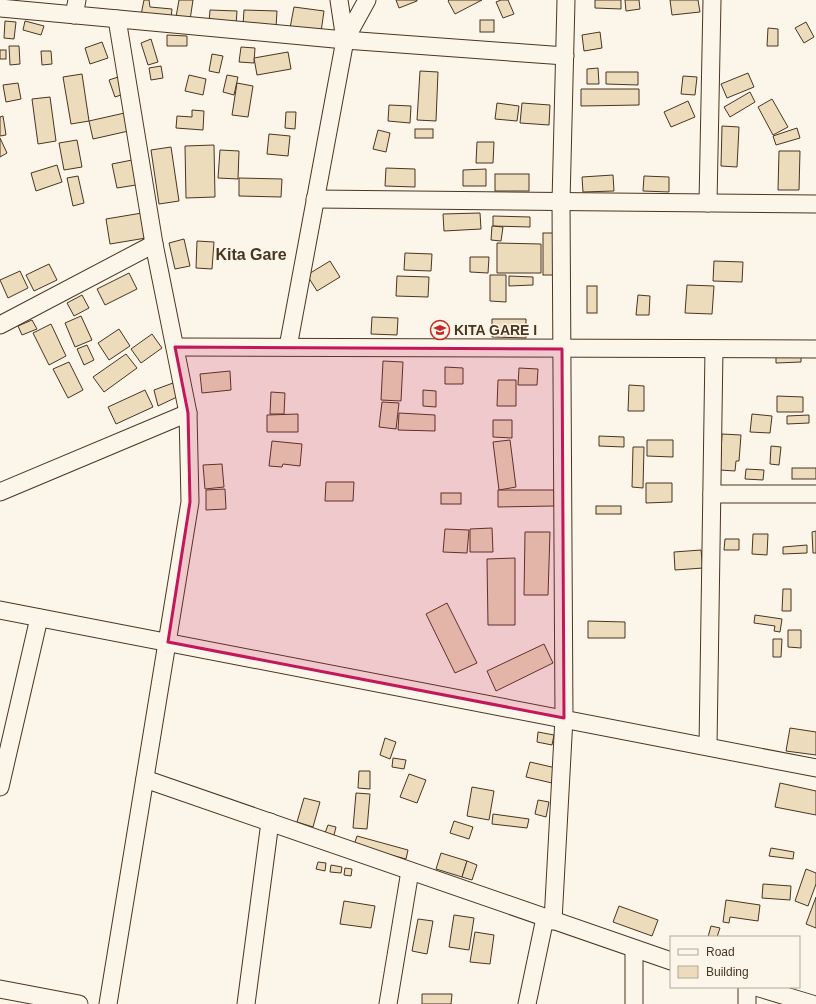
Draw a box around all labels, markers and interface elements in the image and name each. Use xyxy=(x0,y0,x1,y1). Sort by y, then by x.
district label: Kita Gare xyxy=(215,246,287,263)
school or university icon: KITA GARE I xyxy=(429,319,451,341)
place label: KITA GARE I xyxy=(454,322,537,338)
legend xyxy=(670,936,800,988)
text: Road xyxy=(706,945,735,959)
text: Building xyxy=(706,965,749,979)

